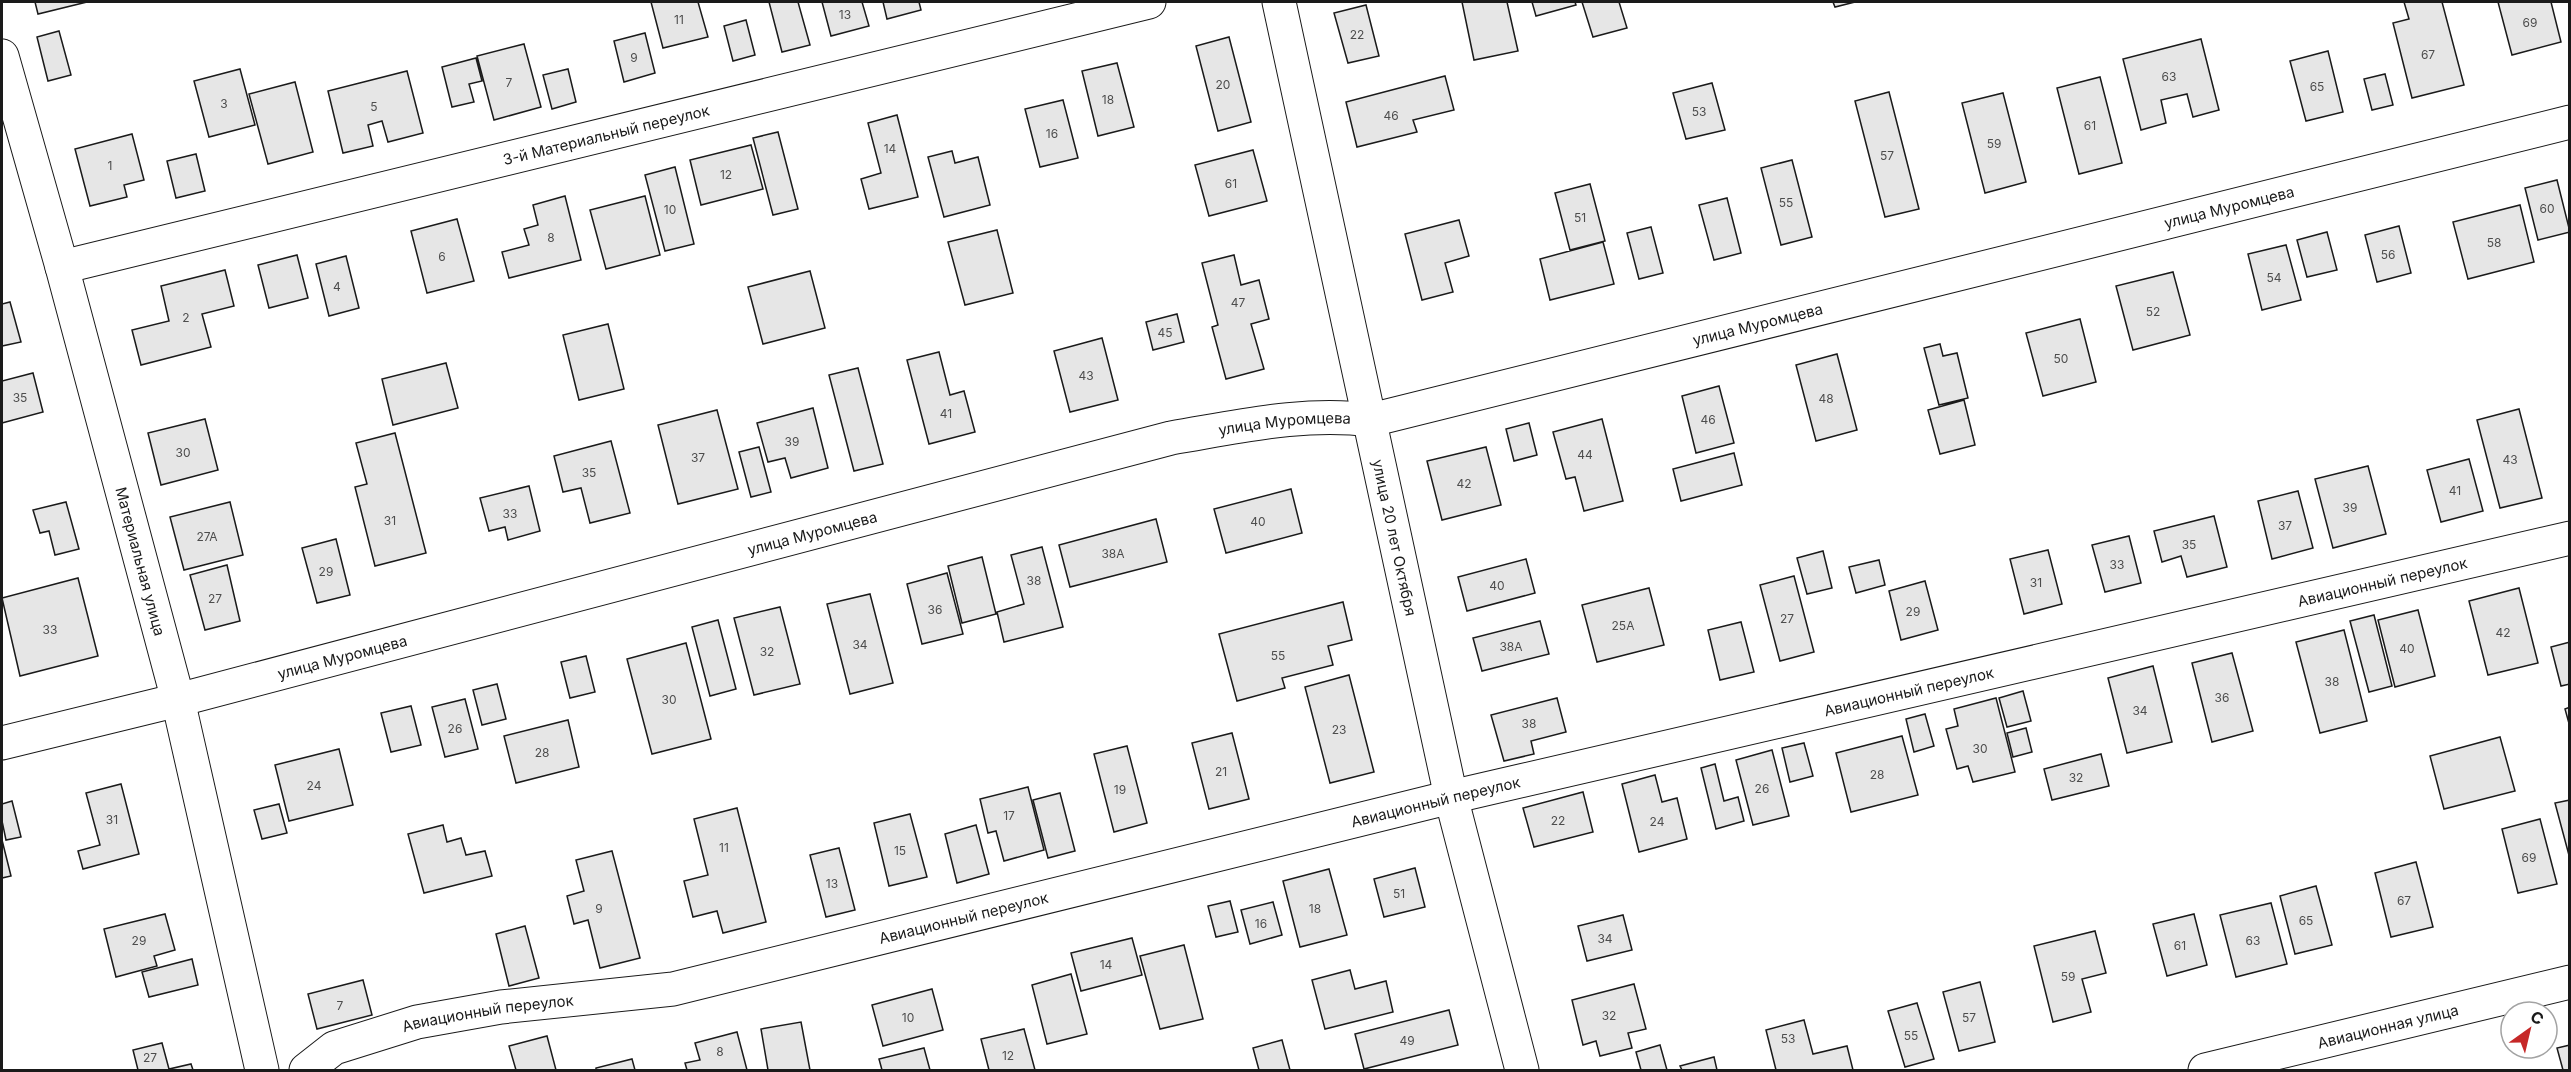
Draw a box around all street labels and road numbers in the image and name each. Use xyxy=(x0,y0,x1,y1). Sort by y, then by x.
street label: 3-й Материальный переулок xyxy=(501,100,711,169)
street label: улица Муромцева xyxy=(2162,181,2296,232)
street label: улица Муромцева xyxy=(1690,299,1824,349)
street label: улица Муромцева xyxy=(1217,408,1351,439)
street label: улица 20 лет Октября xyxy=(1369,458,1421,618)
street label: Материальная улица xyxy=(112,485,170,638)
street label: улица Муромцева xyxy=(745,506,879,559)
street label: Авиационный переулок xyxy=(2295,553,2469,610)
street label: улица Муромцева xyxy=(275,630,409,683)
street label: Авиационный переулок xyxy=(1822,662,1995,720)
street label: Авиационный переулок xyxy=(1349,772,1522,831)
street label: Авиационный переулок xyxy=(877,887,1050,947)
street label: Авиационный переулок xyxy=(399,990,574,1036)
street label: Авиационная улица xyxy=(2315,1000,2460,1052)

